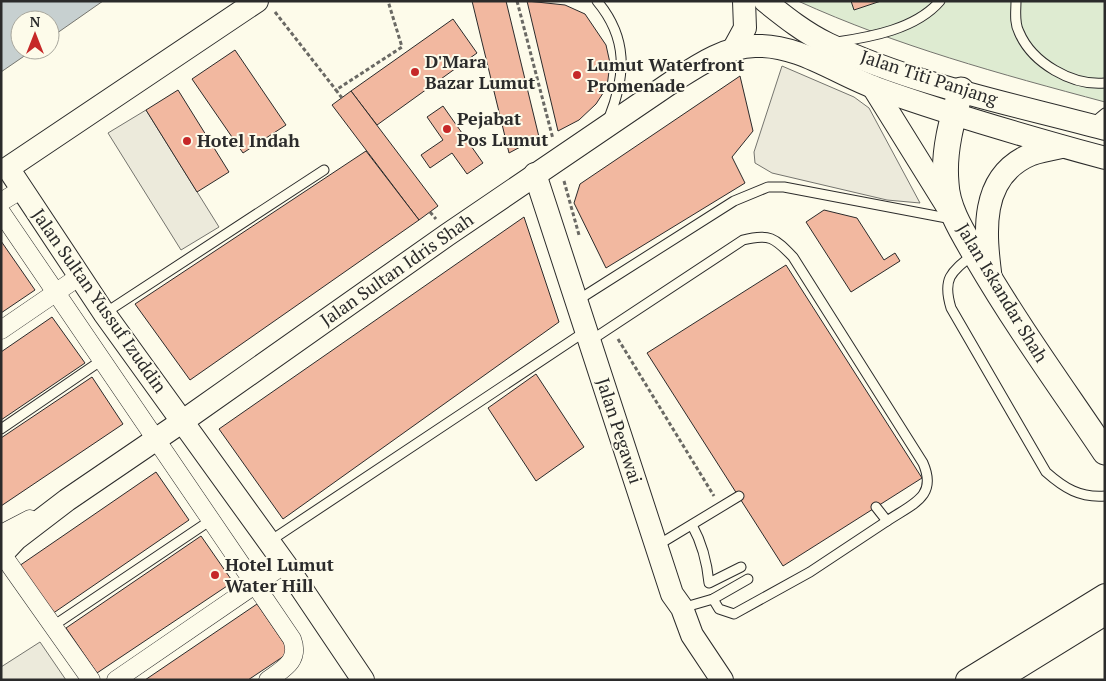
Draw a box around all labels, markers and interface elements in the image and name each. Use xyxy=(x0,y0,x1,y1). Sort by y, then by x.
north arrow xyxy=(10,10,60,60)
text: N xyxy=(30,12,41,31)
street label: Jalan Titi Panjang xyxy=(858,44,1001,111)
place label: D'Mara Bazar Lumut xyxy=(425,49,535,94)
place label: Lumut Waterfront Promenade xyxy=(587,52,744,97)
marker: D'Mara Bazar Lumut xyxy=(409,66,421,78)
marker: Lumut Waterfront Promenade xyxy=(571,69,583,81)
place label: Pejabat Pos Lumut xyxy=(457,106,548,151)
marker: Pejabat Pos Lumut xyxy=(441,123,453,135)
place label: Hotel Indah xyxy=(197,128,300,152)
marker: Hotel Indah xyxy=(181,135,193,147)
street label: Jalan Sultan Yussuf Izuddin xyxy=(27,204,173,397)
street label: Jalan Sultan Idris Shah xyxy=(315,207,478,331)
street label: Jalan Iskandar Shah xyxy=(952,218,1054,367)
street label: Jalan Pegawai xyxy=(592,375,648,487)
place label: Hotel Lumut Water Hill xyxy=(225,552,334,597)
marker: Hotel Lumut Water Hill xyxy=(209,569,221,581)

